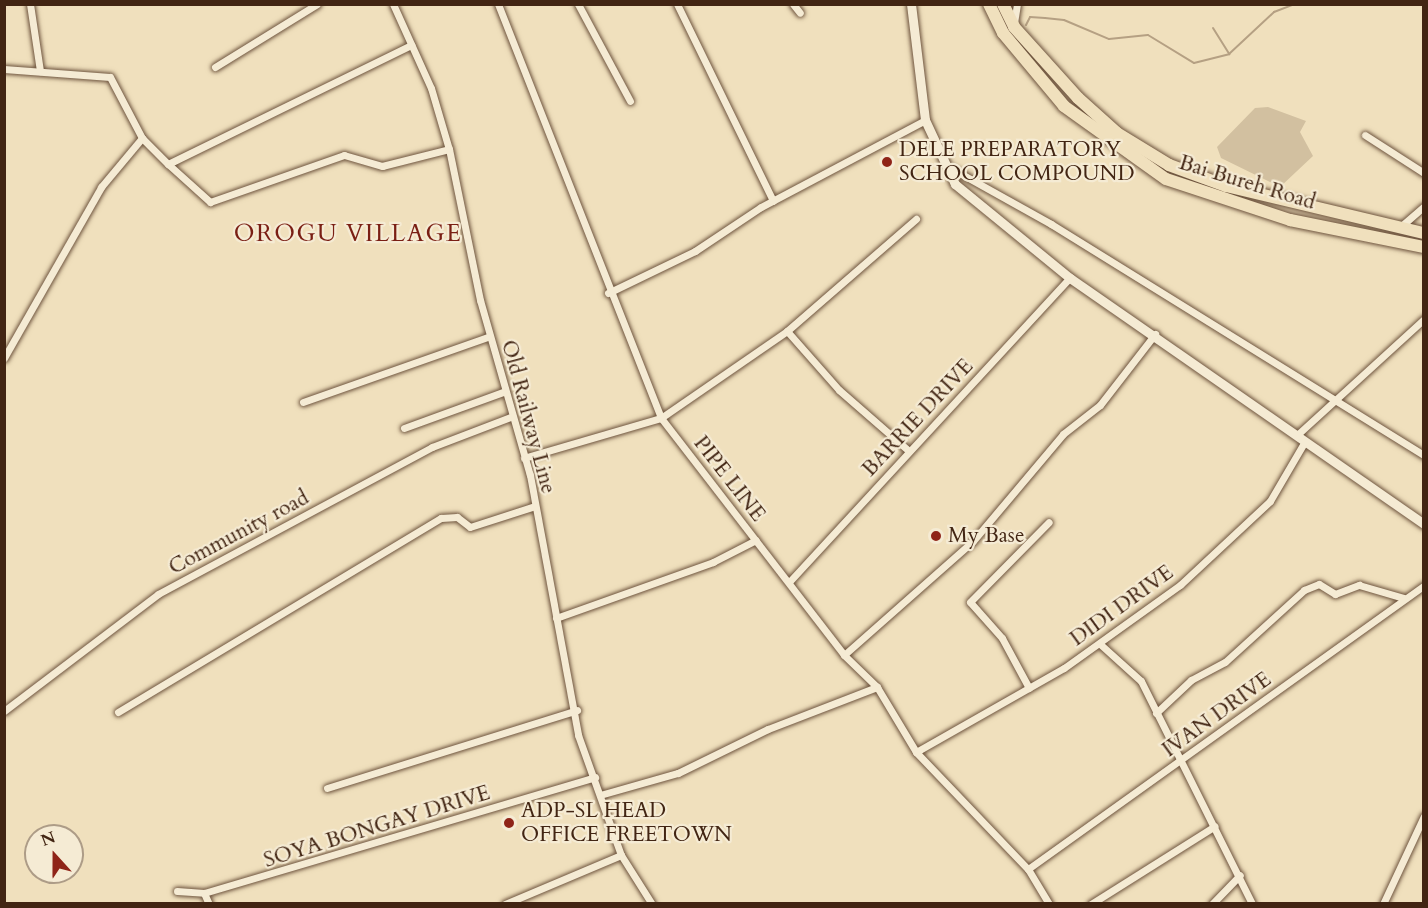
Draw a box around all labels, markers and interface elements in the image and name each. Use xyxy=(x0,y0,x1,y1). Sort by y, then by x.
place label: DELE PREPARATORY SCHOOL COMPOUND xyxy=(899,137,1134,187)
street label: Bai Bureh Road xyxy=(1176,150,1318,216)
marker: DELE PREPARATORY SCHOOL COMPOUND xyxy=(880,155,894,169)
district label: OROGU VILLAGE xyxy=(234,220,462,248)
street label: Old Railway Line xyxy=(495,337,561,497)
street label: BARRIE DRIVE xyxy=(857,354,979,482)
street label: PIPE LINE xyxy=(688,431,770,527)
street label: Community road xyxy=(165,486,313,580)
place label: My Base xyxy=(948,523,1024,549)
marker: My Base xyxy=(929,529,943,543)
street label: DIDI DRIVE xyxy=(1066,560,1178,652)
street label: IVAN DRIVE xyxy=(1158,667,1276,763)
street label: SOYA BONGAY DRIVE xyxy=(261,781,493,873)
place label: ADP-SL HEAD OFFICE FREETOWN xyxy=(521,798,732,848)
marker: ADP-SL HEAD OFFICE FREETOWN xyxy=(502,816,516,830)
north arrow xyxy=(24,824,84,884)
text: N xyxy=(38,826,59,852)

